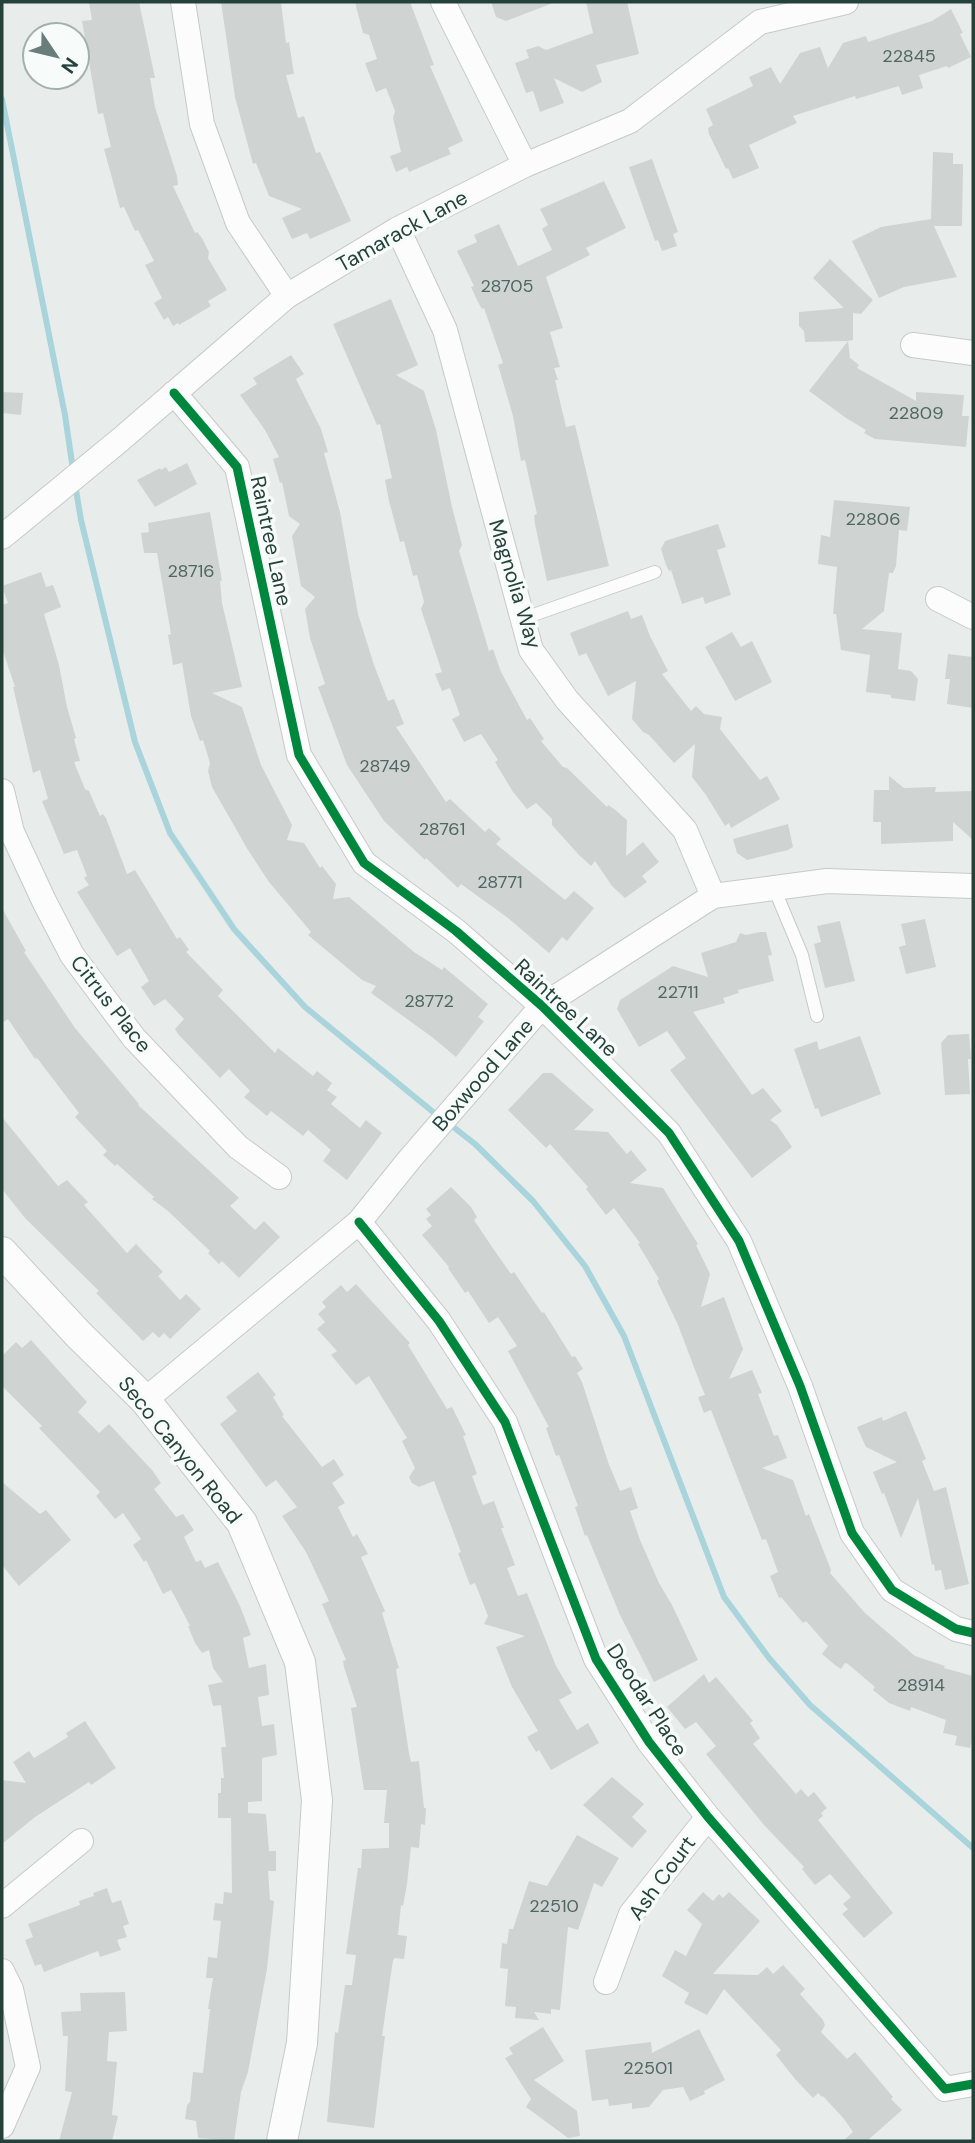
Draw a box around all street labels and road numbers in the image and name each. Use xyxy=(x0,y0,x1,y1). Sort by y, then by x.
street label: Tamarack Lane xyxy=(332,183,473,279)
street label: Raintree Lane xyxy=(244,473,298,609)
street label: Magnolia Way xyxy=(482,516,548,653)
street label: Citrus Place xyxy=(64,949,158,1059)
street label: Raintree Lane xyxy=(508,953,624,1063)
street label: Boxwood Lane xyxy=(426,1013,540,1137)
street label: Seco Canyon Road xyxy=(112,1370,248,1530)
street label: Deodar Place xyxy=(600,1638,694,1762)
street label: Ash Court xyxy=(622,1830,702,1926)

